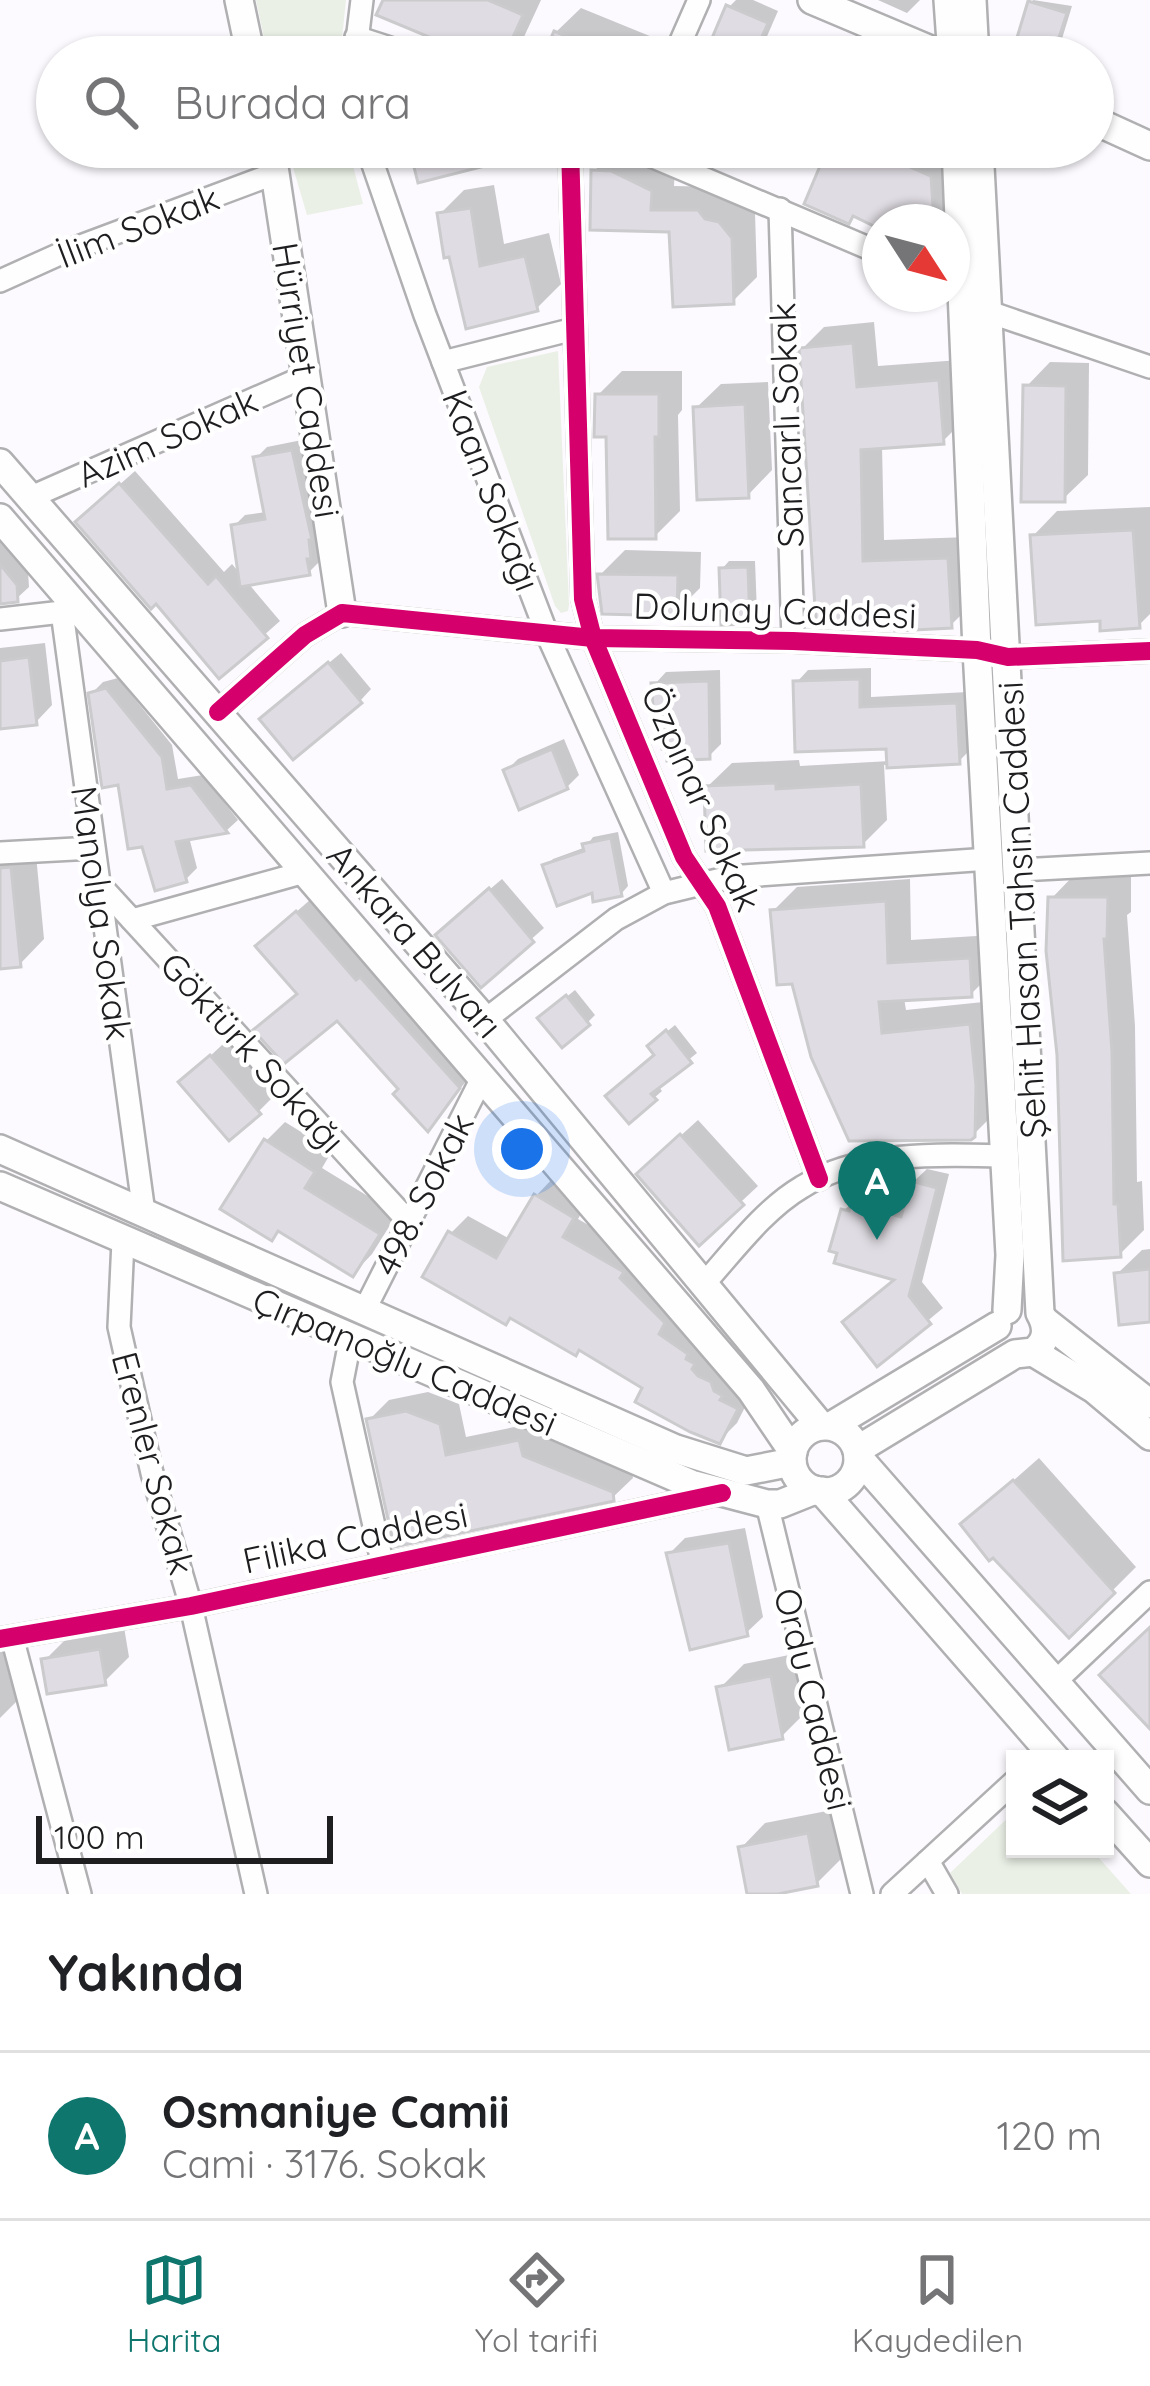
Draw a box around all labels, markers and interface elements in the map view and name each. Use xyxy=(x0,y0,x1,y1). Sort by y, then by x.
search box xyxy=(36,36,1114,168)
icon: search xyxy=(78,69,144,135)
text: Burada ara xyxy=(174,74,411,130)
street label: İlim Sokak xyxy=(51,175,225,277)
north arrow xyxy=(862,204,970,312)
street label: Hürriyet Caddesi xyxy=(263,239,351,521)
street label: Sancarlı Sokak xyxy=(759,302,813,548)
street label: Azim Sokak xyxy=(70,377,264,497)
street label: Kaan Sokağı xyxy=(433,383,551,597)
street label: Dolunay Caddesi xyxy=(633,583,917,637)
street label: Özpınar Sokak xyxy=(632,678,772,918)
street label: Şehit Hasan Tahsin Caddesi xyxy=(987,680,1055,1140)
street label: Manolya Sokak xyxy=(62,783,142,1043)
street label: Ankara Bulvarı xyxy=(318,833,512,1047)
street label: Göktürk Sokağı xyxy=(151,942,355,1162)
street label: 498. Sokak xyxy=(363,1105,483,1283)
your location xyxy=(492,1119,552,1179)
pin: A xyxy=(838,1141,916,1240)
street label: Çırpanoğlu Caddesi xyxy=(246,1277,564,1445)
street label: Erenler Sokak xyxy=(103,1347,205,1579)
street label: Filika Caddesi xyxy=(238,1491,472,1583)
street label: Ordu Caddesi xyxy=(765,1583,863,1815)
map controls xyxy=(1006,1750,1114,1858)
button: layers xyxy=(1006,1750,1114,1858)
scale bar xyxy=(36,1810,333,1863)
text: 100 m xyxy=(54,1816,145,1857)
text: Yakında xyxy=(48,1940,244,2004)
text: Osmaniye Camii xyxy=(162,2083,510,2139)
text: A xyxy=(75,2111,99,2160)
text: 120 m xyxy=(997,2111,1102,2160)
text: Cami · 3176. Sokak xyxy=(162,2139,487,2188)
tab: Harita xyxy=(127,2247,221,2360)
tab: Yol tarifi xyxy=(475,2247,598,2360)
tab: Kaydedilen xyxy=(852,2247,1023,2360)

